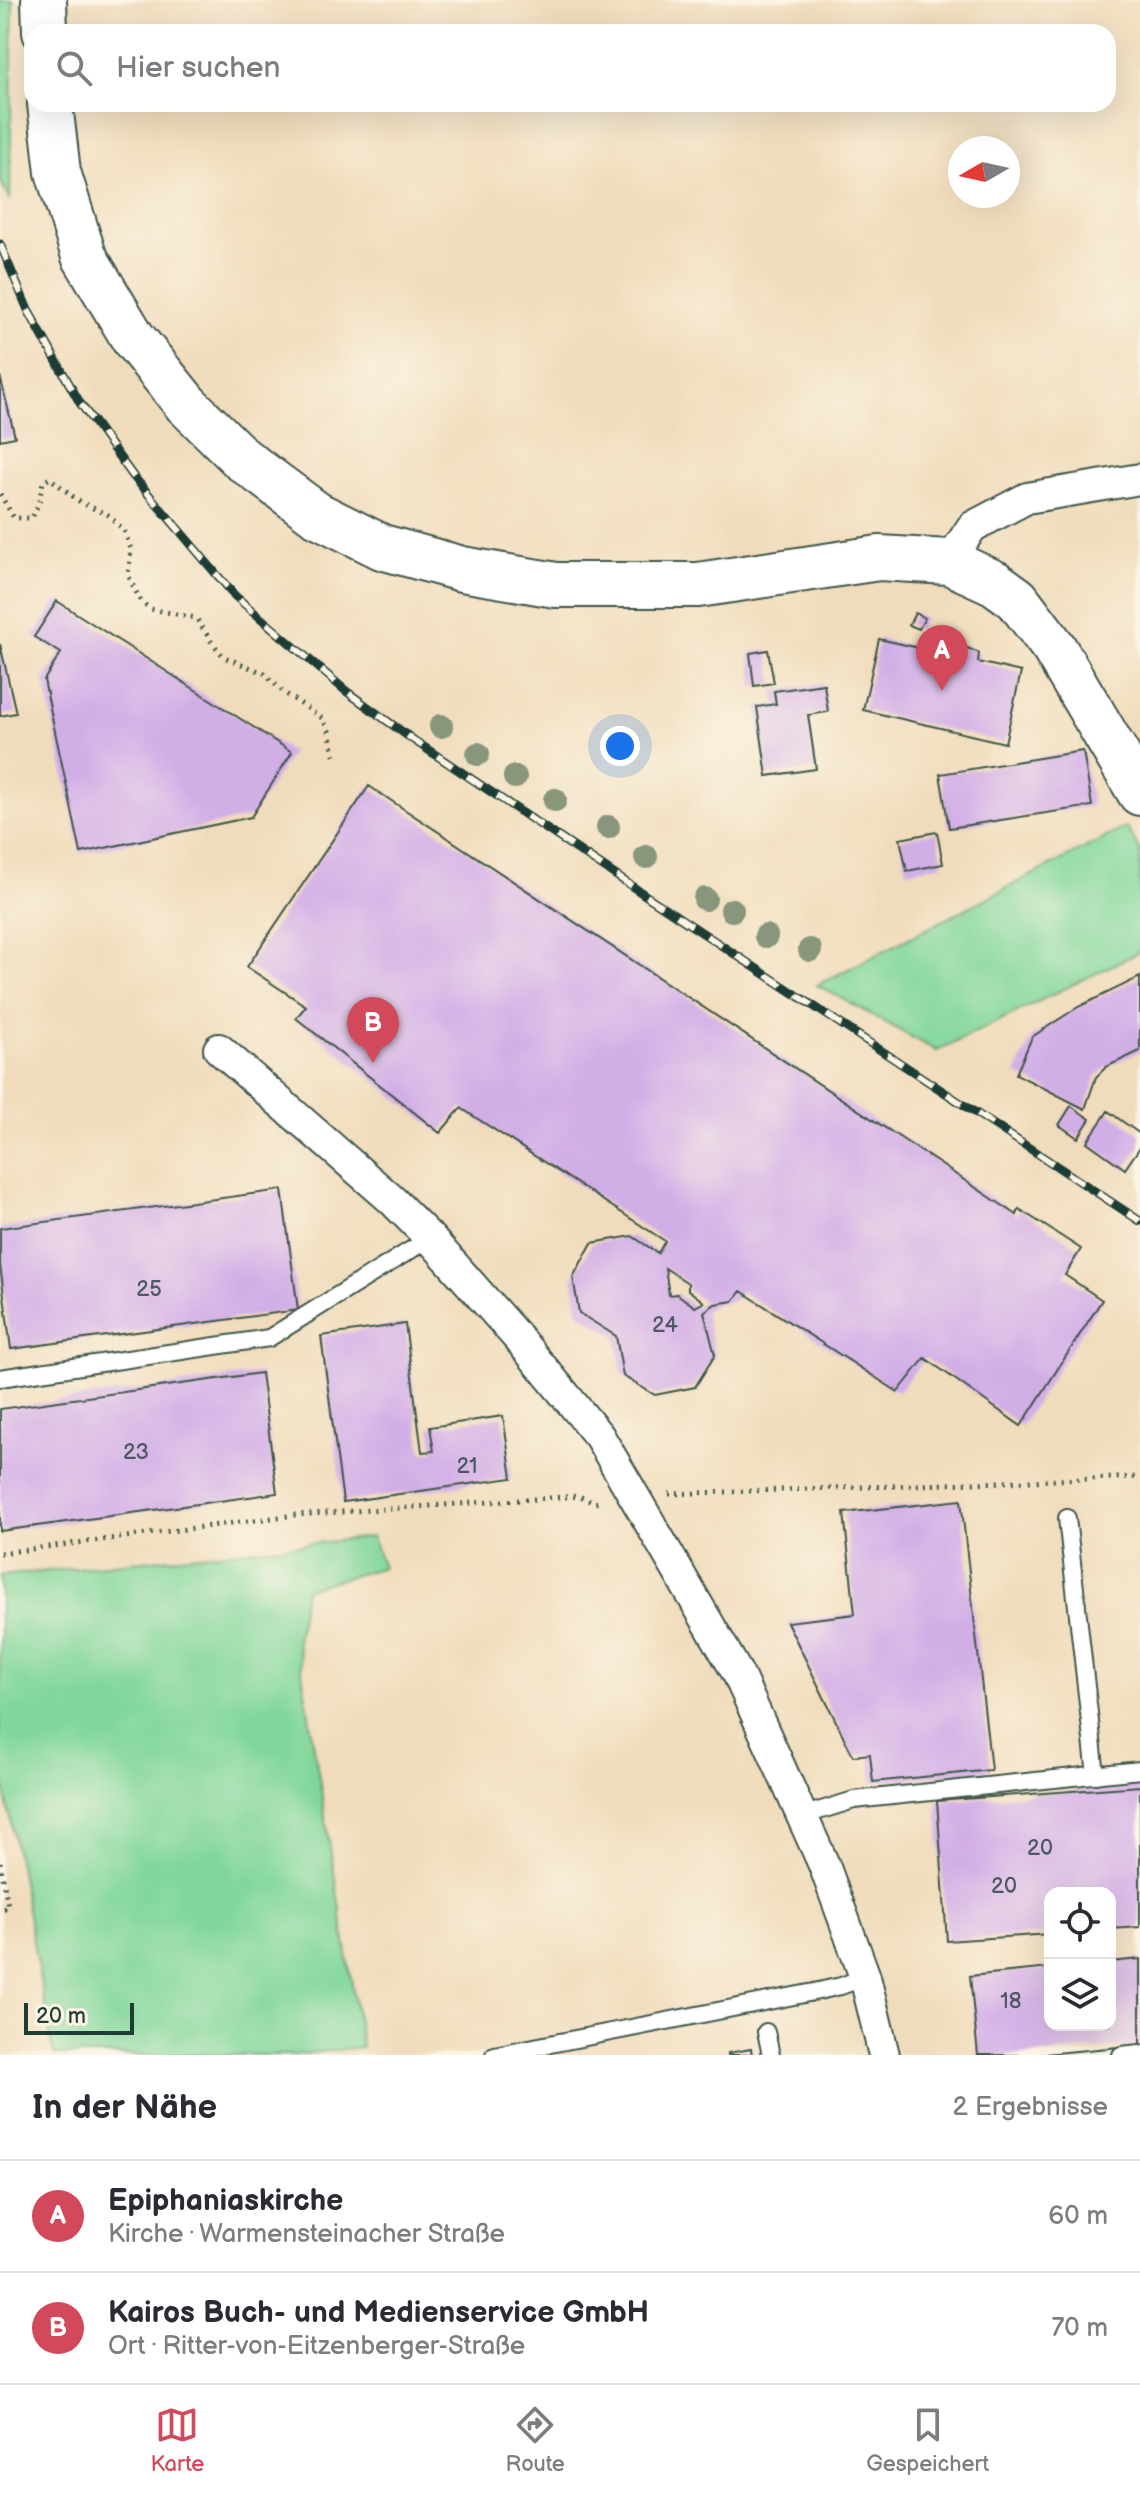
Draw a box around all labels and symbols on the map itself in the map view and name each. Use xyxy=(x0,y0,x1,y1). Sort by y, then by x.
north arrow xyxy=(948,136,1020,208)
pin: A xyxy=(916,625,968,691)
your location xyxy=(600,726,640,766)
pin: B xyxy=(347,997,399,1063)
house number: 25 xyxy=(136,1276,162,1303)
house number: 24 xyxy=(652,1312,679,1339)
house number: 23 xyxy=(123,1439,149,1466)
house number: 21 xyxy=(456,1453,478,1480)
house number: 20 xyxy=(1027,1835,1053,1862)
house number: 20 xyxy=(991,1873,1017,1900)
house number: 18 xyxy=(1000,1988,1022,2015)
scale bar xyxy=(24,1999,134,2035)

